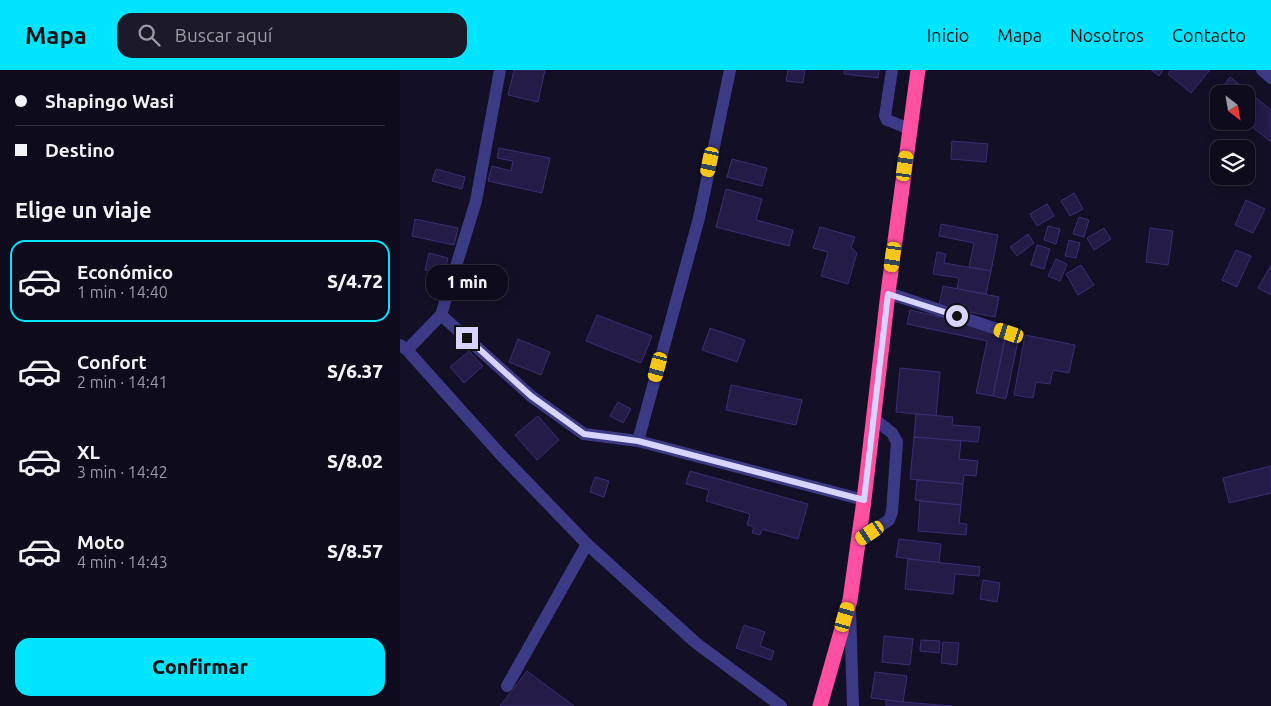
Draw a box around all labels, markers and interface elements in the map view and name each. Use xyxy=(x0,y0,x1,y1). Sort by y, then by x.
search box xyxy=(117,13,467,58)
icon: search xyxy=(135,21,163,49)
text: Mapa xyxy=(25,22,87,49)
text: Buscar aquí xyxy=(175,24,272,46)
text: Inicio xyxy=(927,25,969,45)
text: Mapa xyxy=(997,25,1042,45)
text: Nosotros xyxy=(1070,25,1144,45)
text: Contacto xyxy=(1172,25,1246,45)
north arrow xyxy=(1210,85,1255,130)
map controls xyxy=(1210,85,1255,185)
text: Shapingo Wasi xyxy=(45,90,174,112)
text: Destino xyxy=(45,139,115,161)
button: layers xyxy=(1210,140,1255,185)
car xyxy=(699,146,720,178)
car xyxy=(895,150,914,182)
text: Elige un viaje xyxy=(15,197,152,222)
car xyxy=(883,241,902,273)
icon: car xyxy=(17,259,62,304)
text: Económico xyxy=(77,261,173,283)
callout: 1 min xyxy=(426,266,508,300)
text: S/4.72 xyxy=(327,270,383,292)
text: 1 min xyxy=(447,273,487,291)
text: 1 min · 14:40 xyxy=(77,283,168,301)
route start xyxy=(946,305,968,327)
car xyxy=(992,321,1025,345)
route end xyxy=(456,327,478,349)
icon: car xyxy=(17,349,62,394)
text: Confort xyxy=(77,351,147,373)
car xyxy=(646,351,669,383)
text: S/6.37 xyxy=(327,360,383,382)
text: 2 min · 14:41 xyxy=(77,373,168,391)
icon: car xyxy=(17,439,62,484)
text: XL xyxy=(77,441,100,463)
text: S/8.02 xyxy=(327,450,383,472)
text: 3 min · 14:42 xyxy=(77,463,168,481)
car xyxy=(853,518,886,548)
icon: car xyxy=(17,529,62,574)
text: Moto xyxy=(77,531,125,553)
text: S/8.57 xyxy=(327,540,383,562)
text: 4 min · 14:43 xyxy=(77,553,168,571)
car xyxy=(833,601,856,633)
button: Confirmar xyxy=(15,638,385,696)

